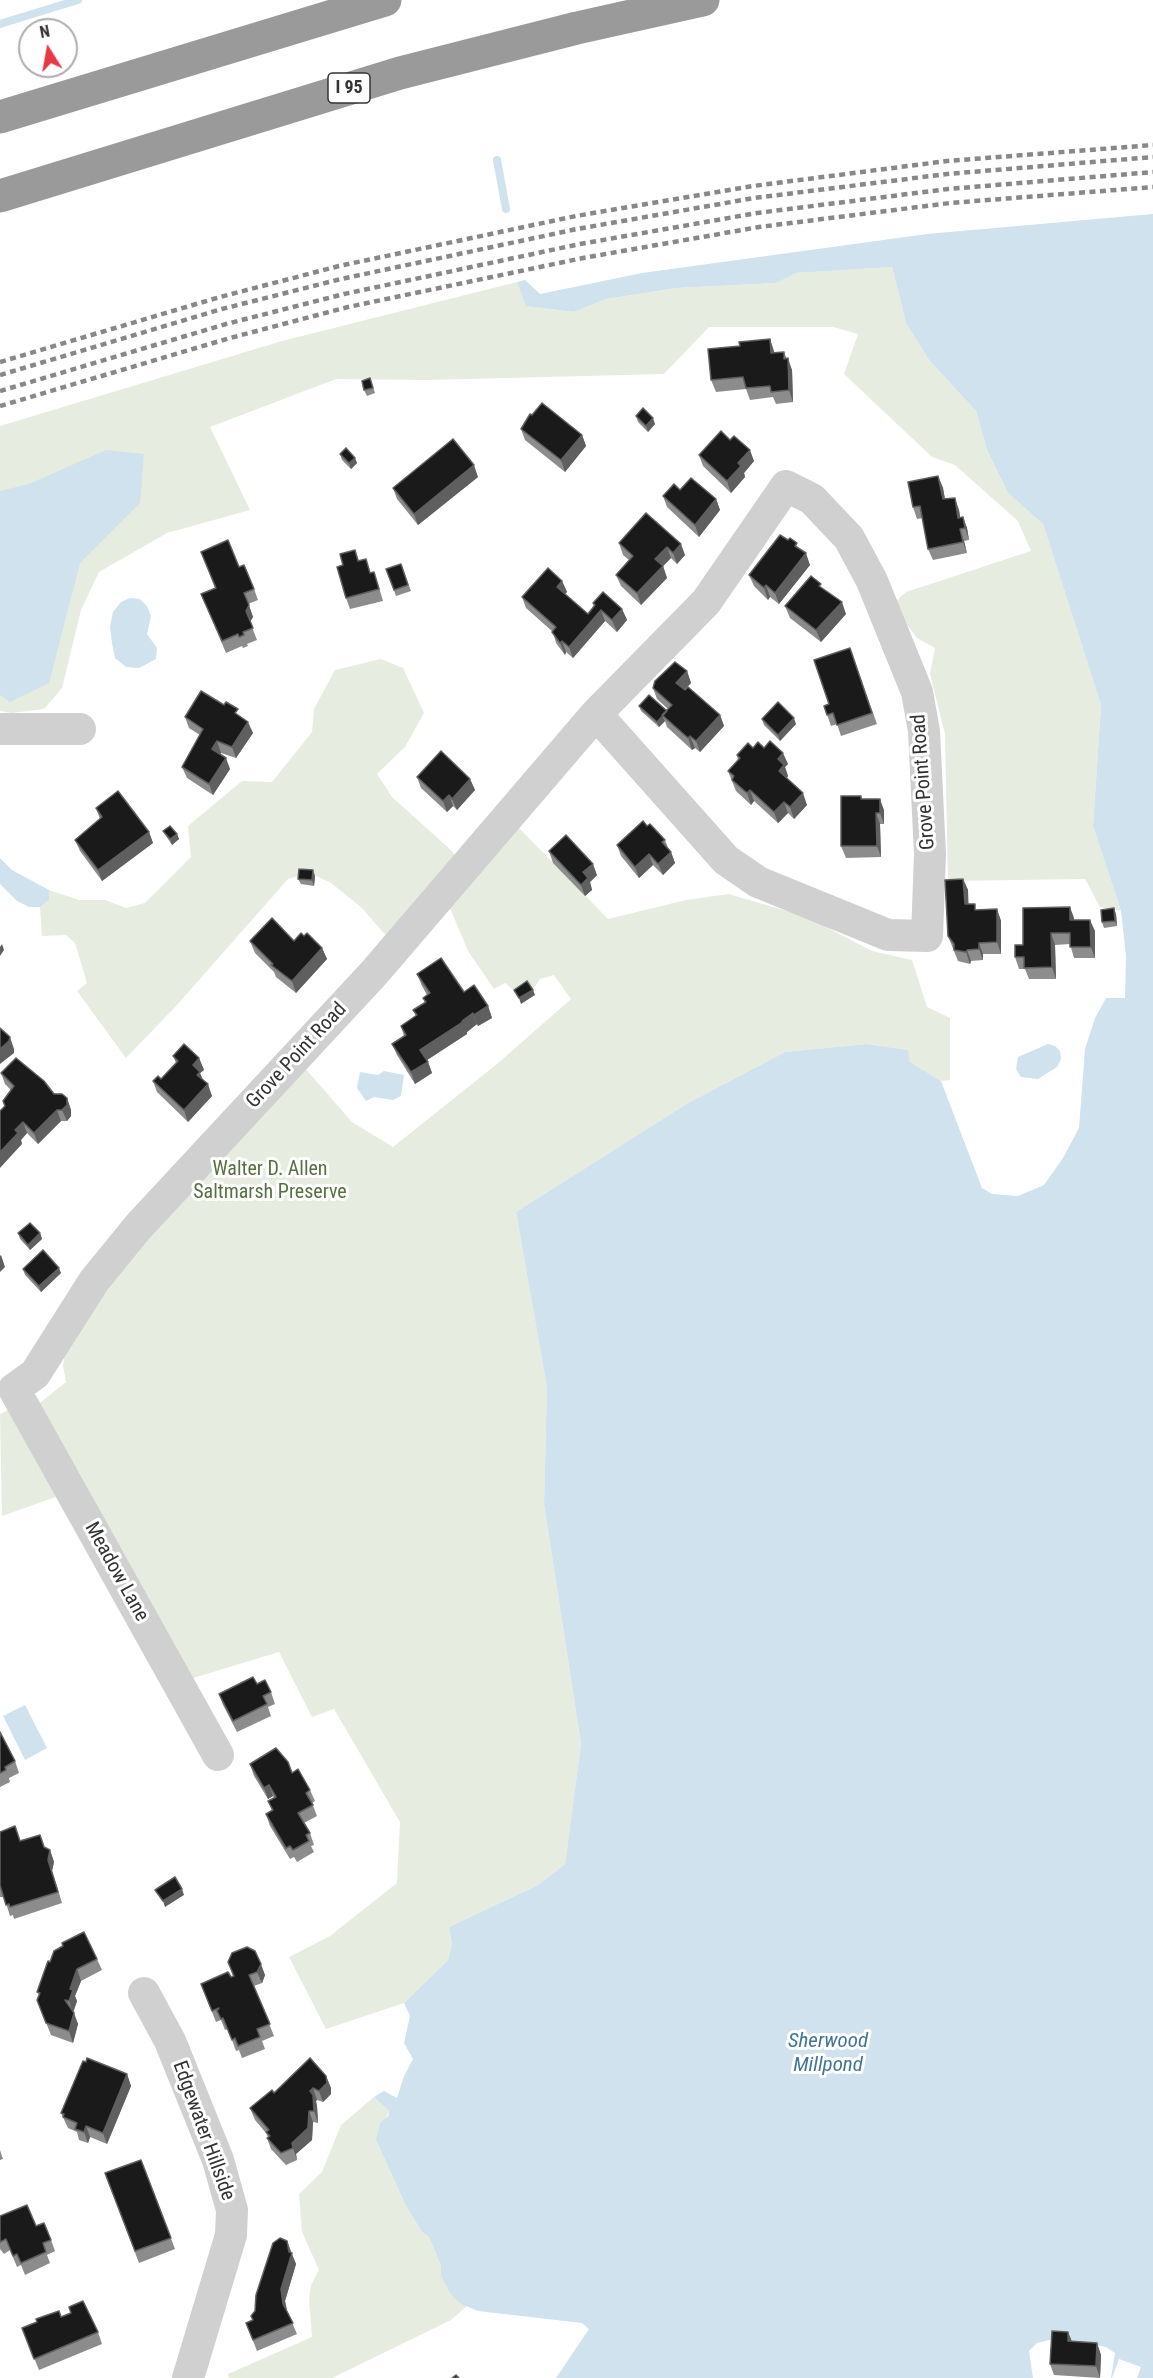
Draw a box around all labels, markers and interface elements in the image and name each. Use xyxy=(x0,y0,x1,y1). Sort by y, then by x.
north arrow xyxy=(18,18,78,78)
text: N xyxy=(38,22,51,42)
road number: I 95 xyxy=(328,73,370,103)
street label: Grove Point Road xyxy=(907,713,941,851)
street label: Grove Point Road xyxy=(242,998,352,1114)
park label: Walter D. Allen Saltmarsh Preserve xyxy=(193,1158,347,1205)
street label: Meadow Lane xyxy=(79,1518,153,1626)
water label: Sherwood Millpond xyxy=(788,2029,868,2079)
street label: Edgewater Hillside xyxy=(167,2058,239,2204)

